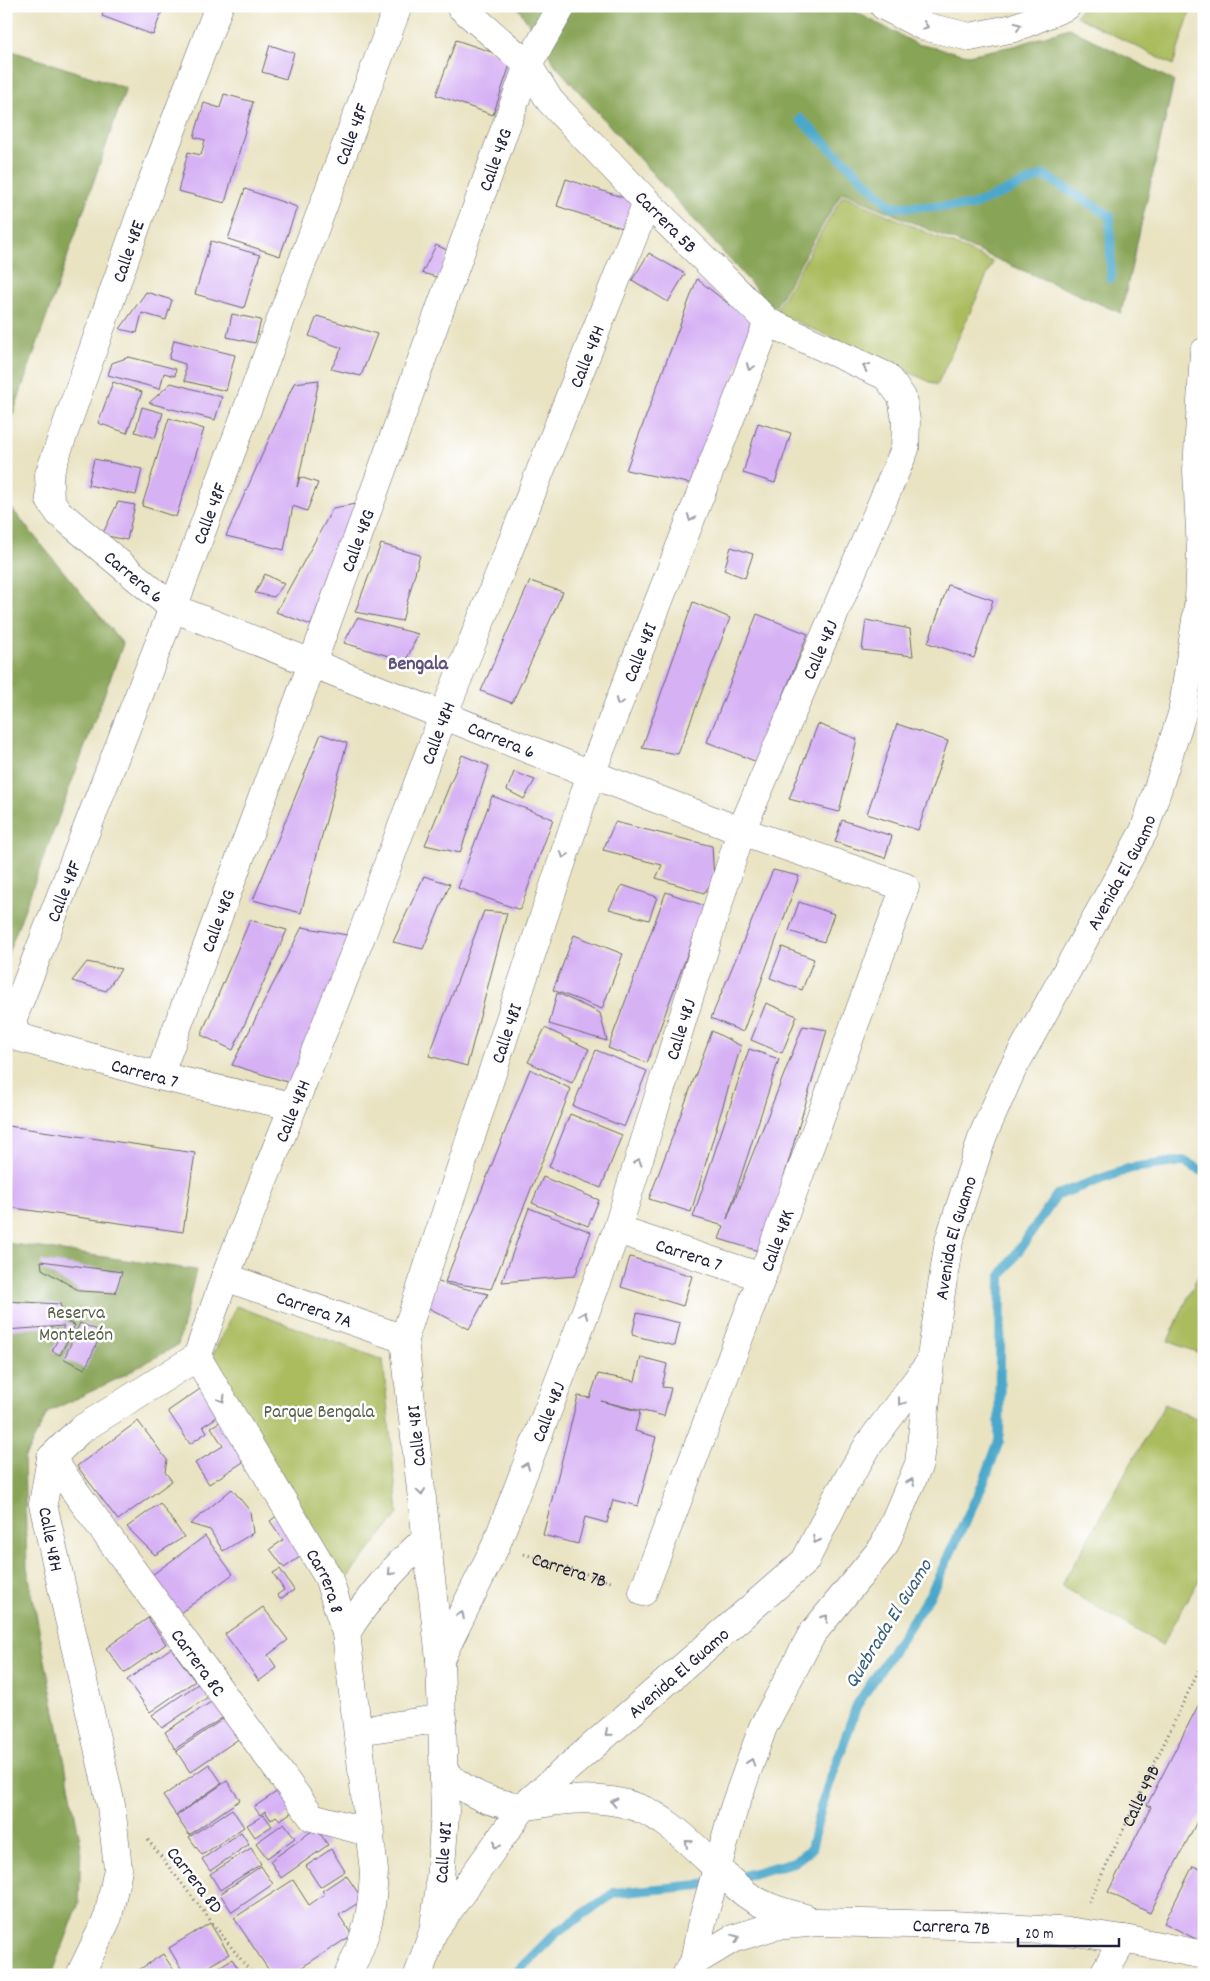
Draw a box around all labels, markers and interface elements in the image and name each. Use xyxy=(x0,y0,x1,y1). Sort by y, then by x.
one-way arrow xyxy=(920,20,929,30)
one-way arrow xyxy=(1013,22,1021,32)
street label: Calle 48F xyxy=(330,100,378,170)
street label: Calle 48G xyxy=(474,125,521,196)
street label: Carrera 5B xyxy=(627,186,702,261)
street label: Calle 48E xyxy=(107,217,154,287)
street label: Calle 48H xyxy=(565,322,614,393)
one-way arrow xyxy=(746,362,756,371)
one-way arrow xyxy=(862,363,871,373)
street label: Calle 48F xyxy=(188,479,236,549)
street label: Calle 48G xyxy=(336,506,384,577)
one-way arrow xyxy=(687,513,697,522)
street label: Carrera 6 xyxy=(97,546,168,612)
street label: Calle 48J xyxy=(797,617,847,685)
street label: Calle 48I xyxy=(618,620,666,687)
district label: Bengala xyxy=(388,651,449,679)
one-way arrow xyxy=(615,697,625,706)
street label: Calle 48H xyxy=(416,698,464,769)
street label: Carrera 6 xyxy=(463,716,538,767)
street label: Avenida El Guamo xyxy=(1082,812,1165,936)
one-way arrow xyxy=(560,850,570,859)
street label: Calle 48F xyxy=(42,857,90,927)
street label: Calle 48G xyxy=(196,886,244,957)
street label: Calle 48J xyxy=(661,996,705,1064)
street label: Calle 48I xyxy=(486,1001,531,1068)
street label: Carrera 7 xyxy=(108,1053,181,1097)
street label: Calle 48H xyxy=(270,1076,319,1147)
one-way arrow xyxy=(633,1158,643,1166)
street label: Avenida El Guamo xyxy=(930,1173,986,1302)
street label: Calle 48K xyxy=(756,1206,803,1276)
street label: Carrera 7 xyxy=(652,1233,725,1280)
street label: Carrera 7A xyxy=(272,1286,355,1337)
park label: Reserva Monteleón xyxy=(39,1301,113,1350)
one-way arrow xyxy=(578,1311,588,1320)
street label: Calle 48J xyxy=(527,1379,574,1447)
one-way arrow xyxy=(216,1394,226,1403)
one-way arrow xyxy=(898,1396,907,1406)
park label: Parque Bengala xyxy=(264,1400,375,1427)
street label: Calle 48I xyxy=(402,1404,435,1468)
one-way arrow xyxy=(520,1463,530,1471)
one-way arrow xyxy=(905,1478,916,1487)
one-way arrow xyxy=(415,1488,426,1496)
street label: Calle 48H xyxy=(29,1505,68,1574)
one-way arrow xyxy=(812,1535,822,1544)
street label: Carrera 8 xyxy=(297,1545,349,1617)
street label: Carrera 7B xyxy=(528,1547,610,1597)
water label: Quebrada El Guamo xyxy=(839,1554,941,1694)
one-way arrow xyxy=(388,1566,397,1575)
one-way arrow xyxy=(455,1612,465,1621)
one-way arrow xyxy=(820,1615,828,1624)
street label: Avenida El Guamo xyxy=(623,1623,737,1726)
street label: Carrera 8C xyxy=(162,1624,230,1703)
one-way arrow xyxy=(605,1727,614,1735)
one-way arrow xyxy=(745,1758,755,1766)
street label: Calle 49B xyxy=(1116,1761,1169,1832)
one-way arrow xyxy=(609,1797,618,1808)
street label: Calle 48I xyxy=(430,1821,461,1885)
one-way arrow xyxy=(493,1839,502,1849)
one-way arrow xyxy=(685,1840,694,1849)
street label: Carrera 8D xyxy=(158,1842,228,1921)
street label: Carrera 7B xyxy=(912,1914,991,1944)
scale bar xyxy=(1018,1916,1119,1948)
text: 20 m xyxy=(1025,1924,1053,1946)
one-way arrow xyxy=(731,1934,740,1945)

